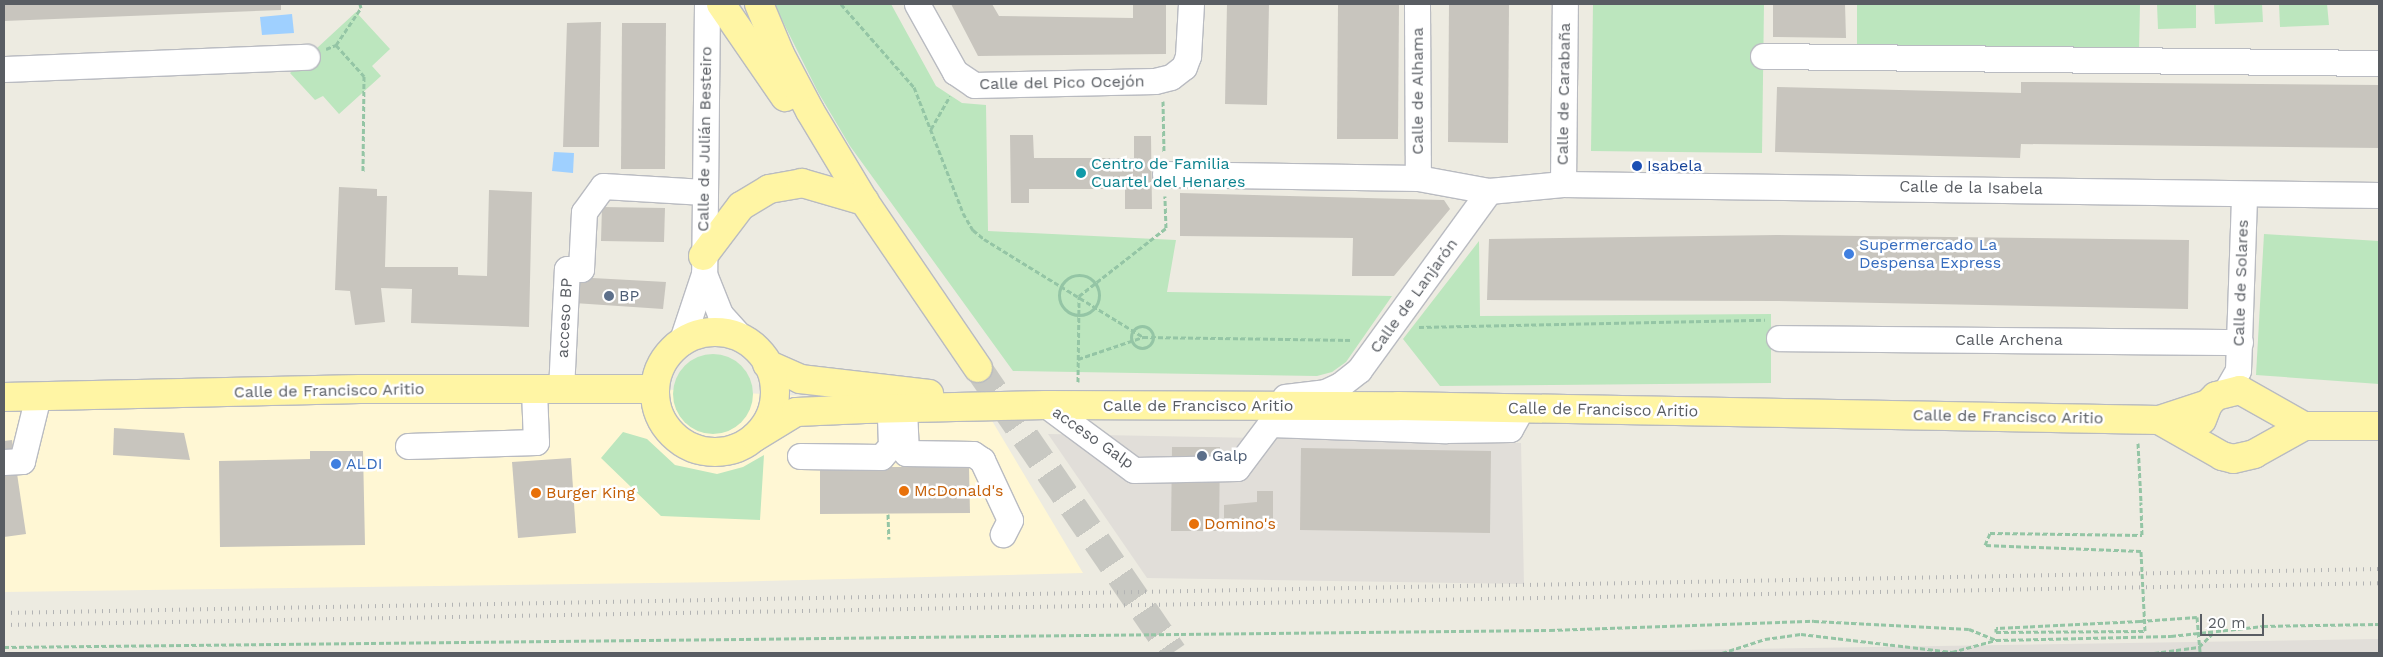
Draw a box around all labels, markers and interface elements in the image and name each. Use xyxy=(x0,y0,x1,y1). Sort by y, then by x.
street label: Calle de Carabaña xyxy=(1553,23,1575,165)
street label: Calle de Alhama xyxy=(1408,27,1428,155)
street label: Calle de Julián Besteiro xyxy=(694,46,716,232)
street label: Calle del Pico Ocejón xyxy=(979,72,1145,94)
place label: Centro de Familia Cuartel del Henares xyxy=(1091,154,1247,192)
place label: Isabela xyxy=(1647,156,1702,176)
marker: Isabela xyxy=(1631,160,1643,172)
marker: Centro de Familia Cuartel del Henares xyxy=(1075,167,1087,179)
street label: Calle de la Isabela xyxy=(1899,177,2043,199)
street label: Calle de Solares xyxy=(2229,219,2253,347)
street label: Calle de Lanjarón xyxy=(1366,235,1462,357)
place label: Supermercado La Despensa Express xyxy=(1859,235,2001,273)
marker: Supermercado La Despensa Express xyxy=(1843,248,1855,260)
street label: acceso BP xyxy=(553,278,577,358)
place label: BP xyxy=(619,286,639,306)
marker: BP xyxy=(603,290,615,302)
street label: Calle Archena xyxy=(1955,330,2063,350)
street label: Calle de Francisco Aritio xyxy=(233,380,425,402)
street label: Calle de Francisco Aritio xyxy=(1102,396,1294,416)
street label: Calle de Francisco Aritio xyxy=(1507,399,1699,421)
street label: acceso Galp xyxy=(1048,403,1138,473)
street label: Calle de Francisco Aritio xyxy=(1912,406,2104,428)
place label: Galp xyxy=(1212,446,1248,466)
marker: Galp xyxy=(1196,450,1208,462)
place label: ALDI xyxy=(346,454,382,474)
marker: ALDI xyxy=(330,458,342,470)
place label: McDonald's xyxy=(914,481,1003,501)
place label: Burger King xyxy=(546,483,635,503)
marker: McDonald's xyxy=(898,485,910,497)
marker: Burger King xyxy=(530,487,542,499)
place label: Domino's xyxy=(1204,514,1276,534)
marker: Domino's xyxy=(1188,518,1200,530)
scale bar xyxy=(2203,604,2267,636)
text: 20 m xyxy=(2208,614,2246,632)

